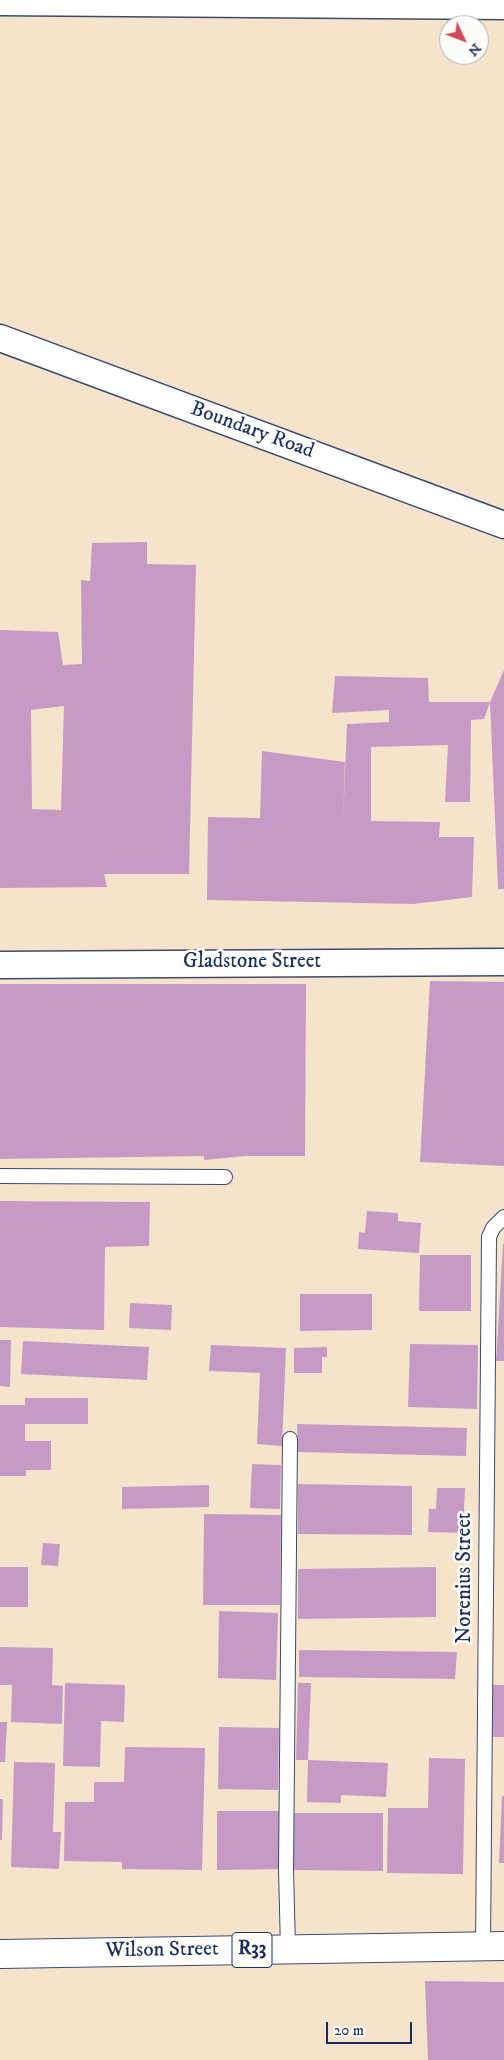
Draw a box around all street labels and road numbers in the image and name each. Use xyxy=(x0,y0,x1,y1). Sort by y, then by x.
street label: Boundary Road xyxy=(187,397,317,465)
street label: Gladstone Street xyxy=(183,950,321,976)
street label: Norenius Street xyxy=(453,1512,479,1644)
road number: R33 xyxy=(232,1932,272,1968)
street label: Wilson Street xyxy=(105,1937,219,1965)

